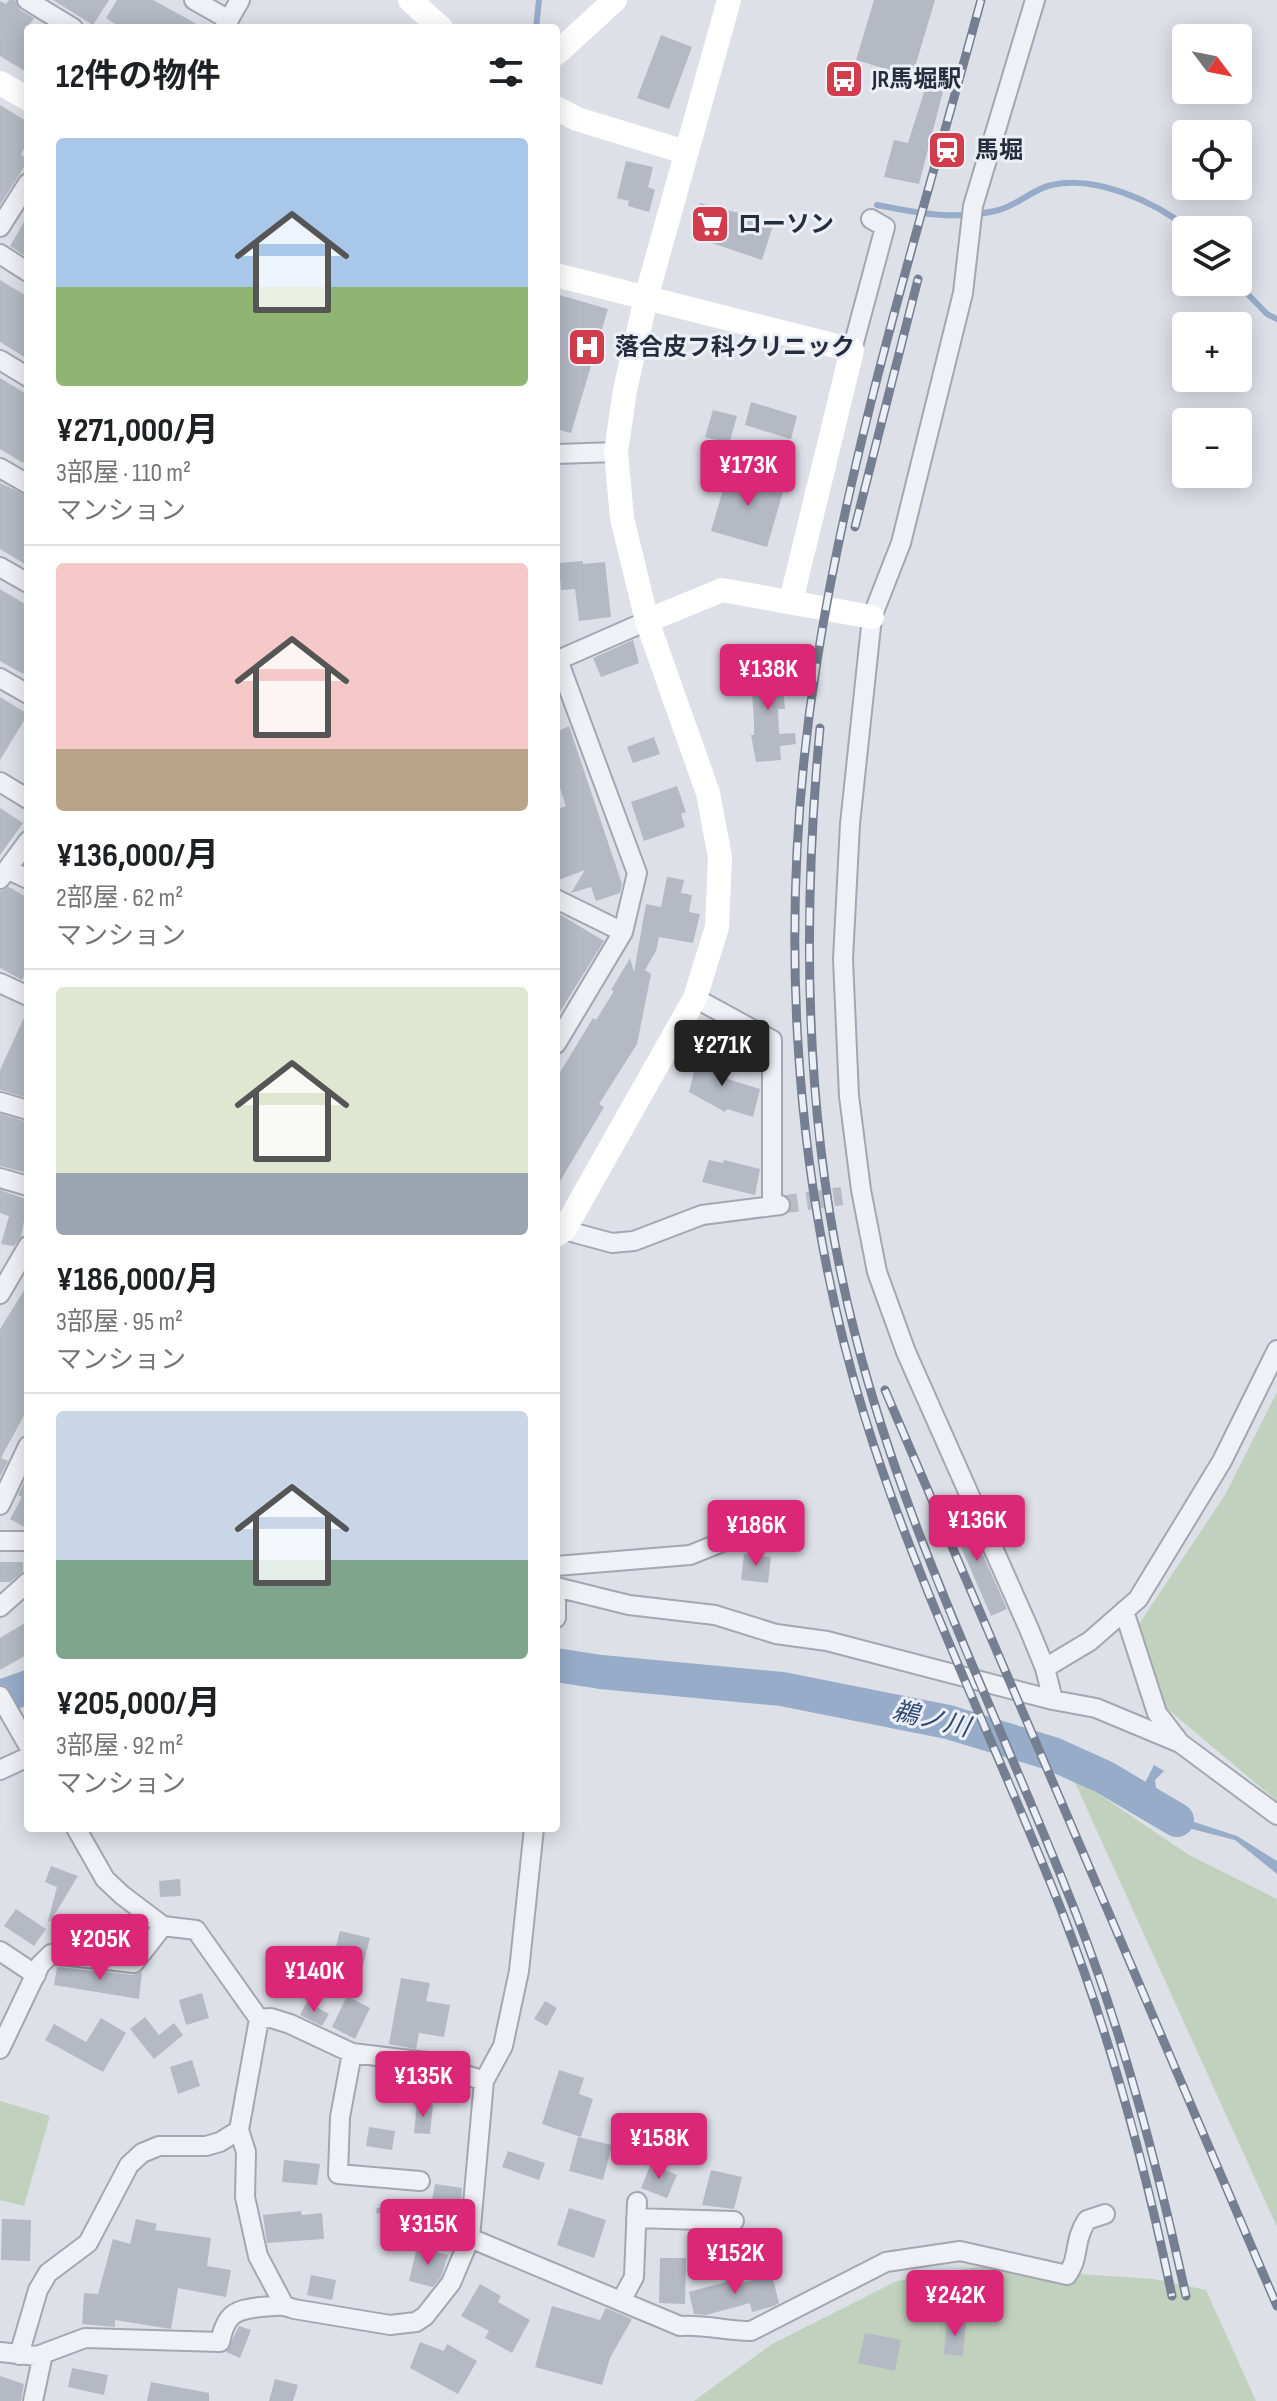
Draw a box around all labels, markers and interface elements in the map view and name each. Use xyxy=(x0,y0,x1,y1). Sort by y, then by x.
north arrow xyxy=(1172,24,1252,104)
map controls xyxy=(1172,24,1252,488)
icon: filters xyxy=(484,50,528,94)
text: 12件の物件 xyxy=(56,56,221,97)
bus stop icon: JR馬堀駅 xyxy=(823,58,865,100)
place label: JR馬堀駅 xyxy=(871,65,961,94)
button: locate xyxy=(1172,120,1252,200)
station icon: 馬堀 xyxy=(926,129,968,171)
place label: 馬堀 xyxy=(975,136,1023,165)
icon: home xyxy=(220,190,364,334)
supermarket icon: ローソン xyxy=(689,203,731,245)
place label: ローソン xyxy=(738,210,834,239)
button: layers xyxy=(1172,216,1252,296)
button: + xyxy=(1172,312,1252,392)
hospital icon: 落合皮フ科クリニック xyxy=(566,326,608,368)
place label: 落合皮フ科クリニック xyxy=(615,333,855,362)
button: − xyxy=(1172,408,1252,488)
text: ¥271,000/月 xyxy=(56,410,219,451)
pin: ¥173K xyxy=(692,440,804,508)
text: ¥173K xyxy=(718,450,778,481)
text: 3部屋 · 110 m² xyxy=(56,458,191,489)
text: マンション xyxy=(56,496,186,527)
icon: home xyxy=(220,615,364,759)
pin: ¥138K xyxy=(712,644,824,712)
text: ¥138K xyxy=(738,654,798,685)
text: ¥136,000/月 xyxy=(56,835,219,876)
text: 2部屋 · 62 m² xyxy=(56,883,183,914)
text: マンション xyxy=(56,921,186,952)
pin: ¥271K xyxy=(666,1020,778,1088)
text: ¥271K xyxy=(692,1030,752,1061)
icon: home xyxy=(220,1039,364,1183)
text: ¥186,000/月 xyxy=(56,1259,220,1300)
text: 3部屋 · 95 m² xyxy=(56,1307,183,1338)
text: マンション xyxy=(56,1345,186,1376)
icon: home xyxy=(220,1463,364,1607)
pin: ¥136K xyxy=(921,1495,1033,1563)
pin: ¥186K xyxy=(700,1500,812,1568)
text: ¥136K xyxy=(947,1505,1007,1536)
text: ¥186K xyxy=(726,1510,786,1541)
text: ¥205,000/月 xyxy=(56,1683,221,1724)
water label: 鵜ノ川 xyxy=(890,1696,975,1745)
text: 3部屋 · 92 m² xyxy=(56,1731,184,1762)
text: マンション xyxy=(56,1769,186,1800)
pin: ¥205K xyxy=(44,1914,156,1982)
text: ¥205K xyxy=(69,1924,131,1955)
pin: ¥140K xyxy=(258,1946,370,2014)
text: ¥140K xyxy=(283,1956,345,1987)
pin: ¥135K xyxy=(367,2051,479,2119)
text: ¥135K xyxy=(393,2061,453,2092)
pin: ¥158K xyxy=(603,2113,715,2181)
text: ¥158K xyxy=(629,2123,689,2154)
pin: ¥315K xyxy=(372,2199,484,2267)
text: ¥315K xyxy=(398,2209,458,2240)
pin: ¥152K xyxy=(679,2228,791,2296)
text: ¥152K xyxy=(705,2238,765,2269)
pin: ¥242K xyxy=(899,2270,1011,2338)
text: ¥242K xyxy=(924,2280,986,2311)

